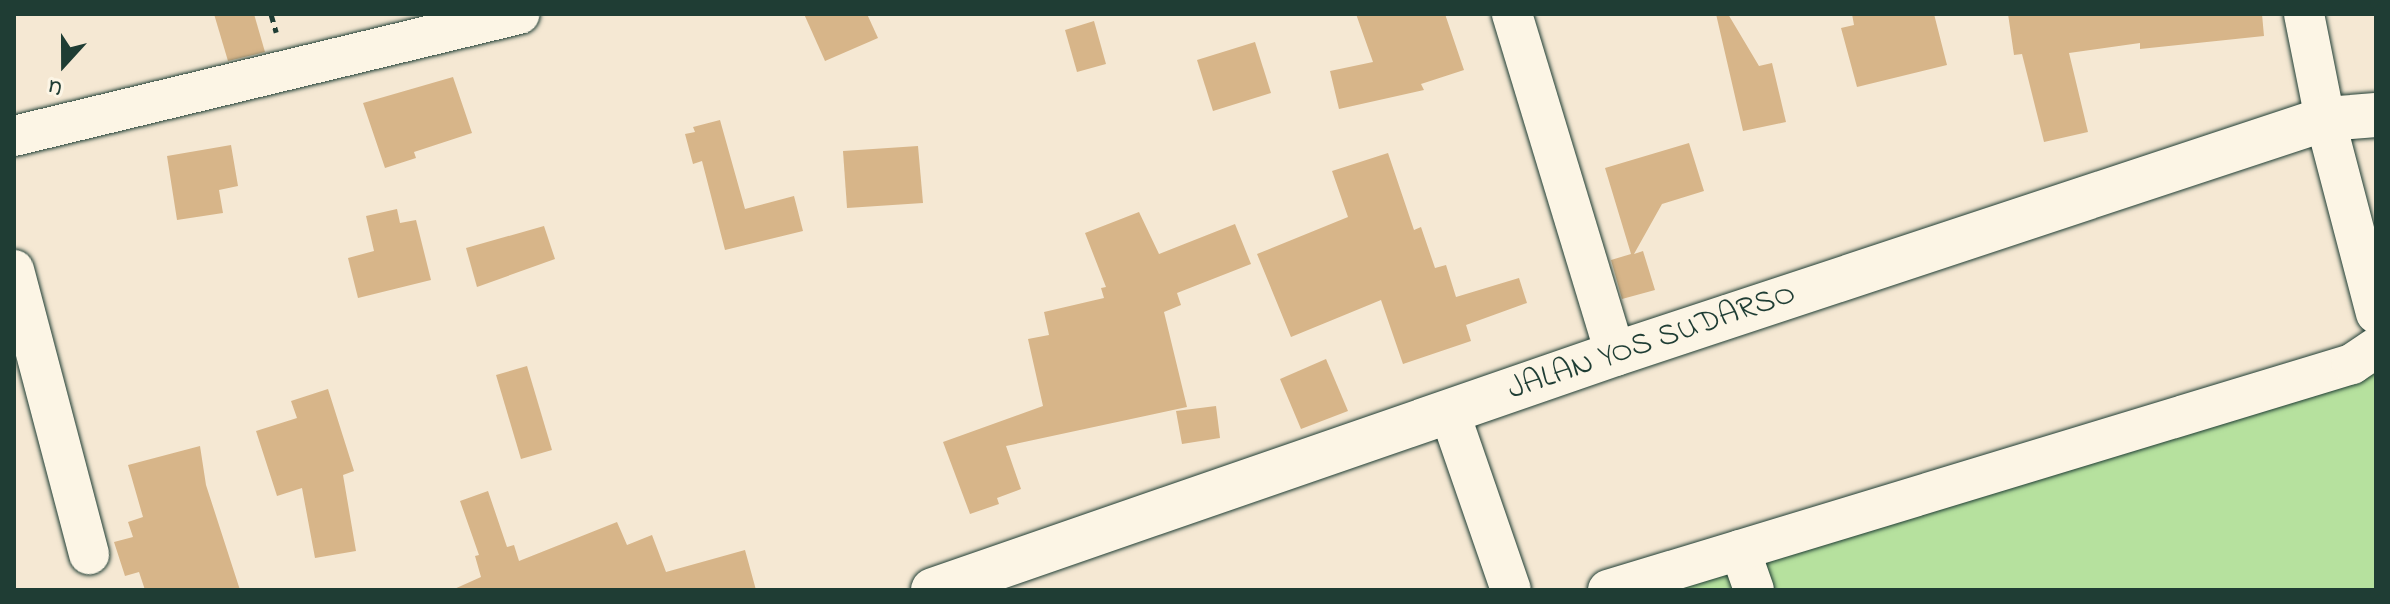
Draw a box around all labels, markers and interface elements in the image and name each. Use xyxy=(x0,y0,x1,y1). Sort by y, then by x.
north arrow xyxy=(24,24,104,104)
text: U xyxy=(43,69,68,104)
street label: JALAN YOS SUDARSO xyxy=(1503,276,1801,410)

